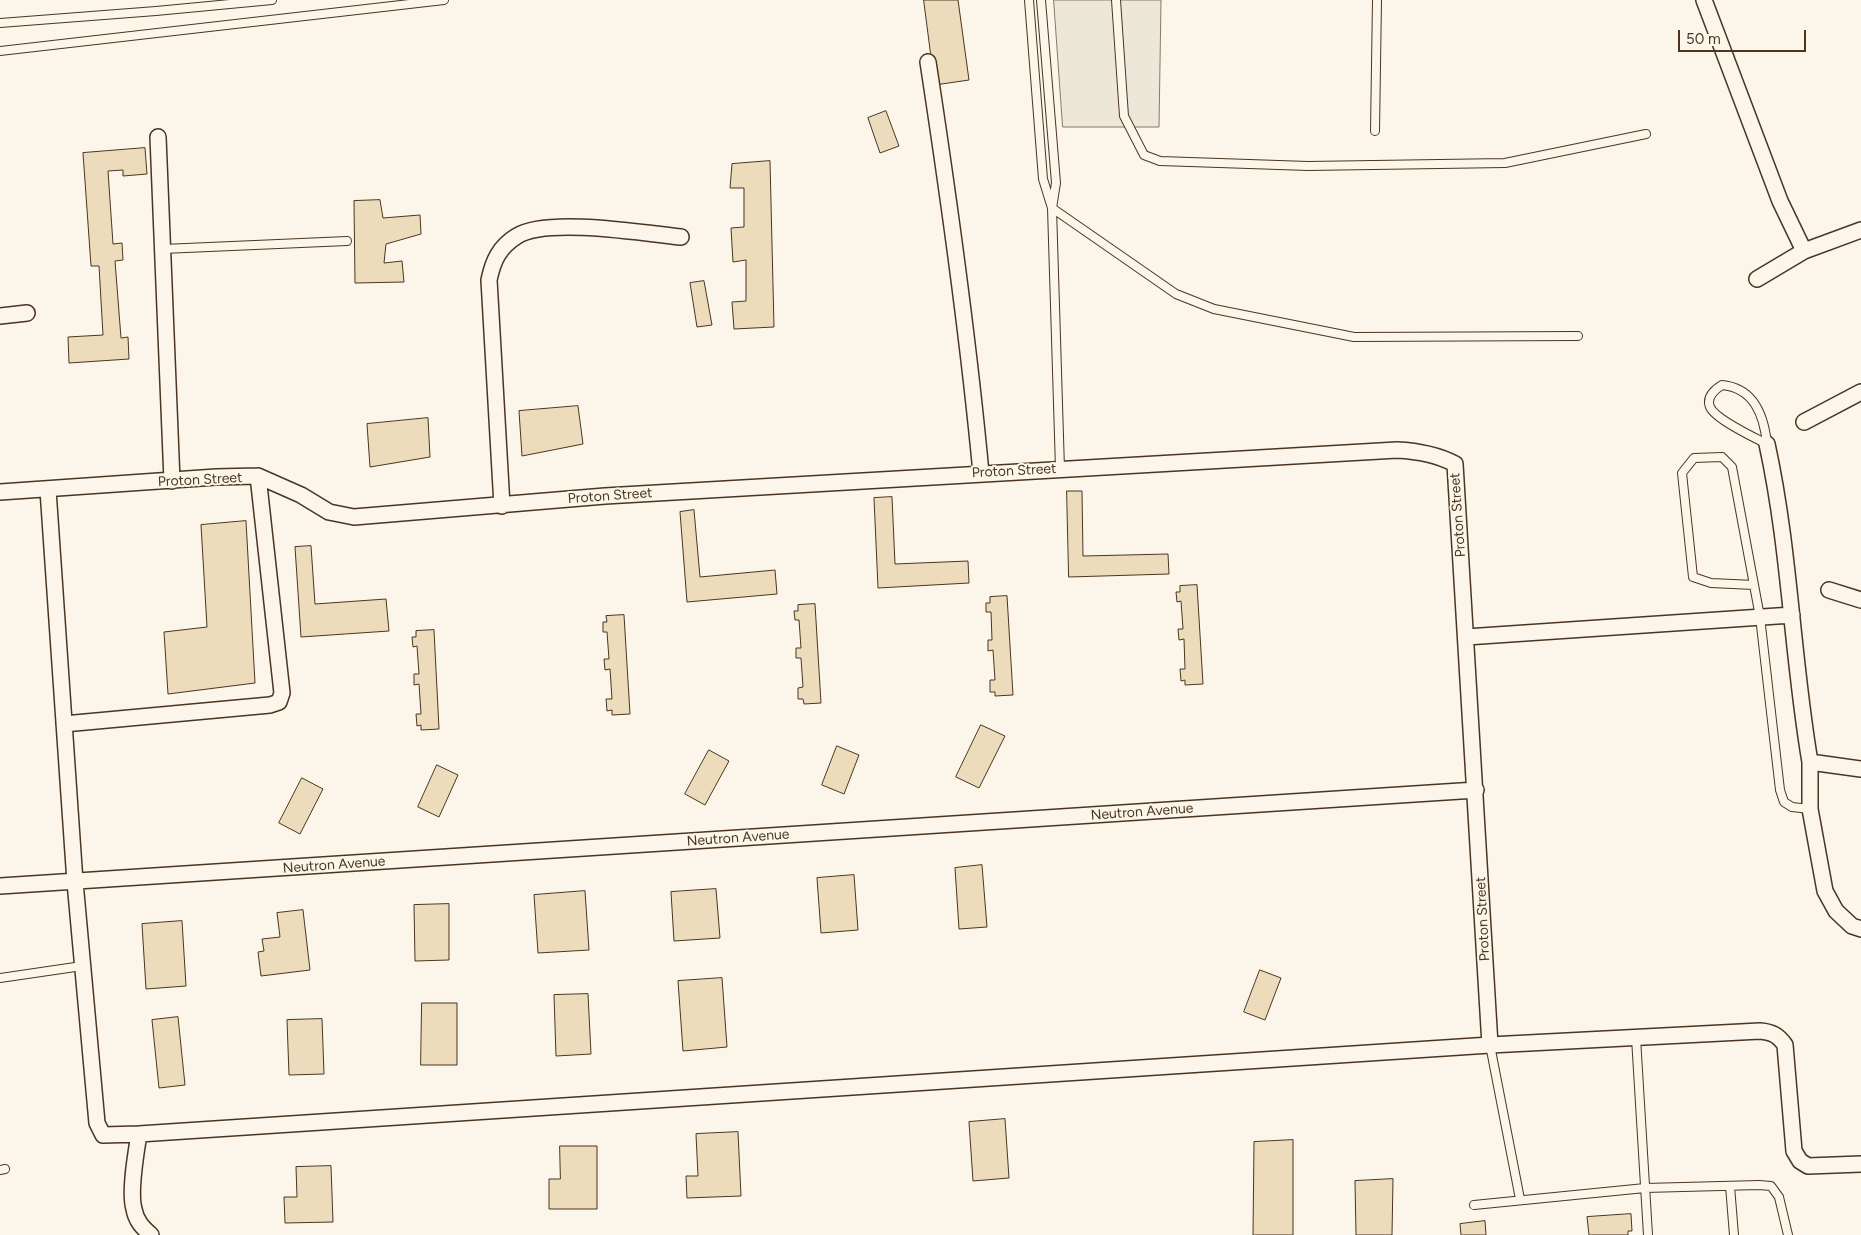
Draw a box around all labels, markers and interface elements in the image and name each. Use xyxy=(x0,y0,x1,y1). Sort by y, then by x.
scale bar xyxy=(1681,20,1808,52)
text: 50 m xyxy=(1686,30,1721,48)
street label: Proton Street xyxy=(971,460,1057,482)
street label: Proton Street xyxy=(157,469,243,491)
street label: Proton Street xyxy=(1447,472,1469,558)
street label: Proton Street xyxy=(567,485,653,507)
street label: Neutron Avenue xyxy=(1090,800,1194,824)
street label: Neutron Avenue xyxy=(686,826,790,850)
street label: Neutron Avenue xyxy=(282,853,386,877)
street label: Proton Street xyxy=(1472,876,1494,962)

